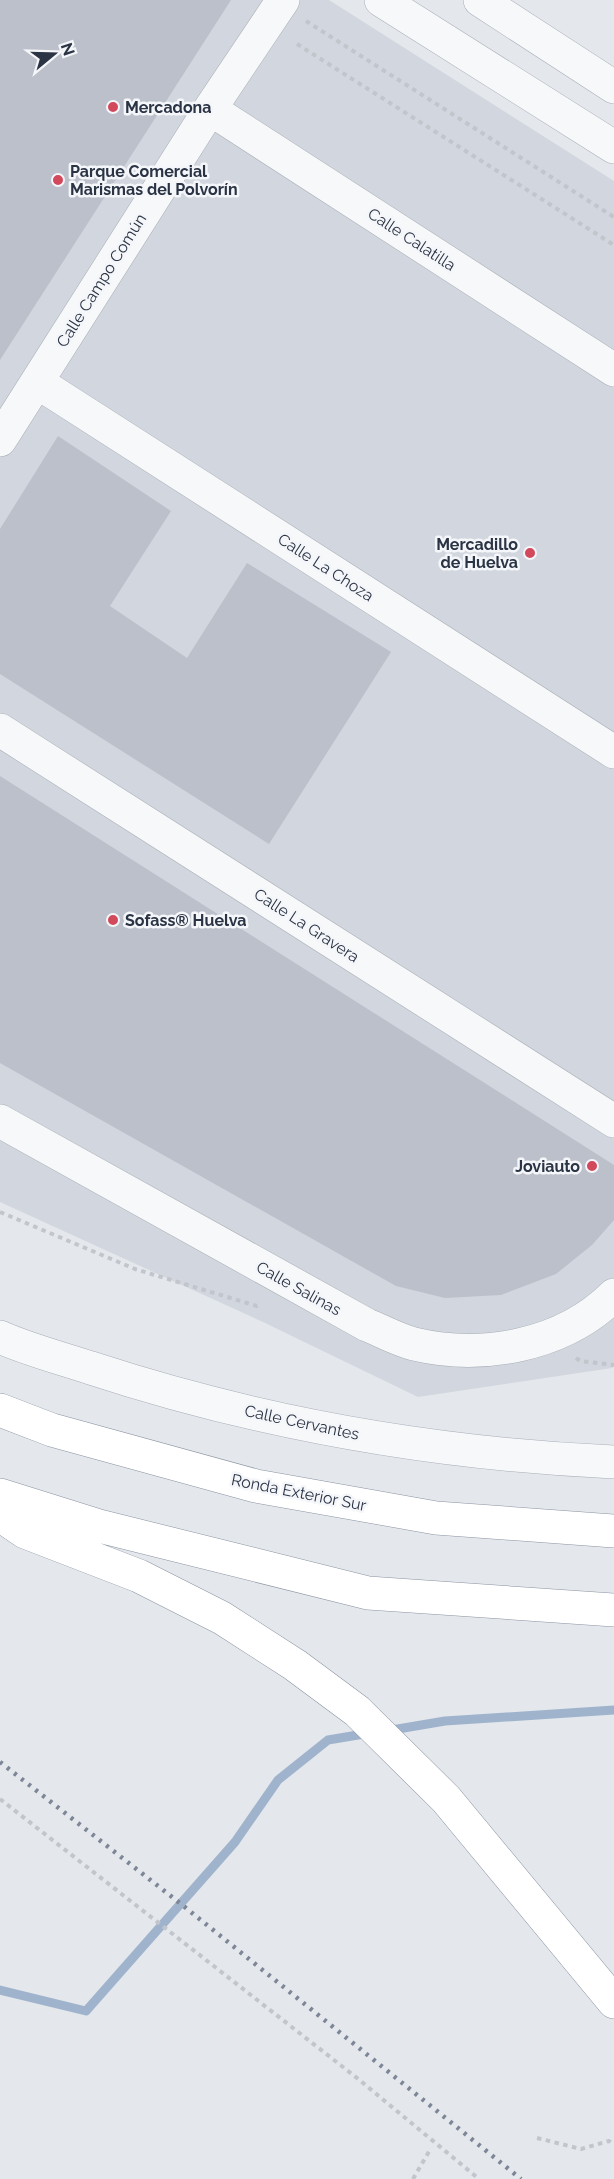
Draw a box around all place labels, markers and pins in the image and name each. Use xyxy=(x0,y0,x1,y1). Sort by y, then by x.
place label: Mercadona xyxy=(125,98,211,117)
marker: Mercadona xyxy=(106,100,120,114)
place label: Parque Comercial Marismas del Polvorín xyxy=(70,162,238,199)
marker: Parque Comercial Marismas del Polvorín xyxy=(51,173,65,187)
place label: Mercadillo de Huelva xyxy=(436,535,518,572)
marker: Mercadillo de Huelva xyxy=(523,546,537,560)
place label: Sofass® Huelva xyxy=(125,911,246,930)
marker: Sofass® Huelva xyxy=(106,913,120,927)
place label: Joviauto xyxy=(515,1157,580,1176)
marker: Joviauto xyxy=(585,1159,599,1173)

